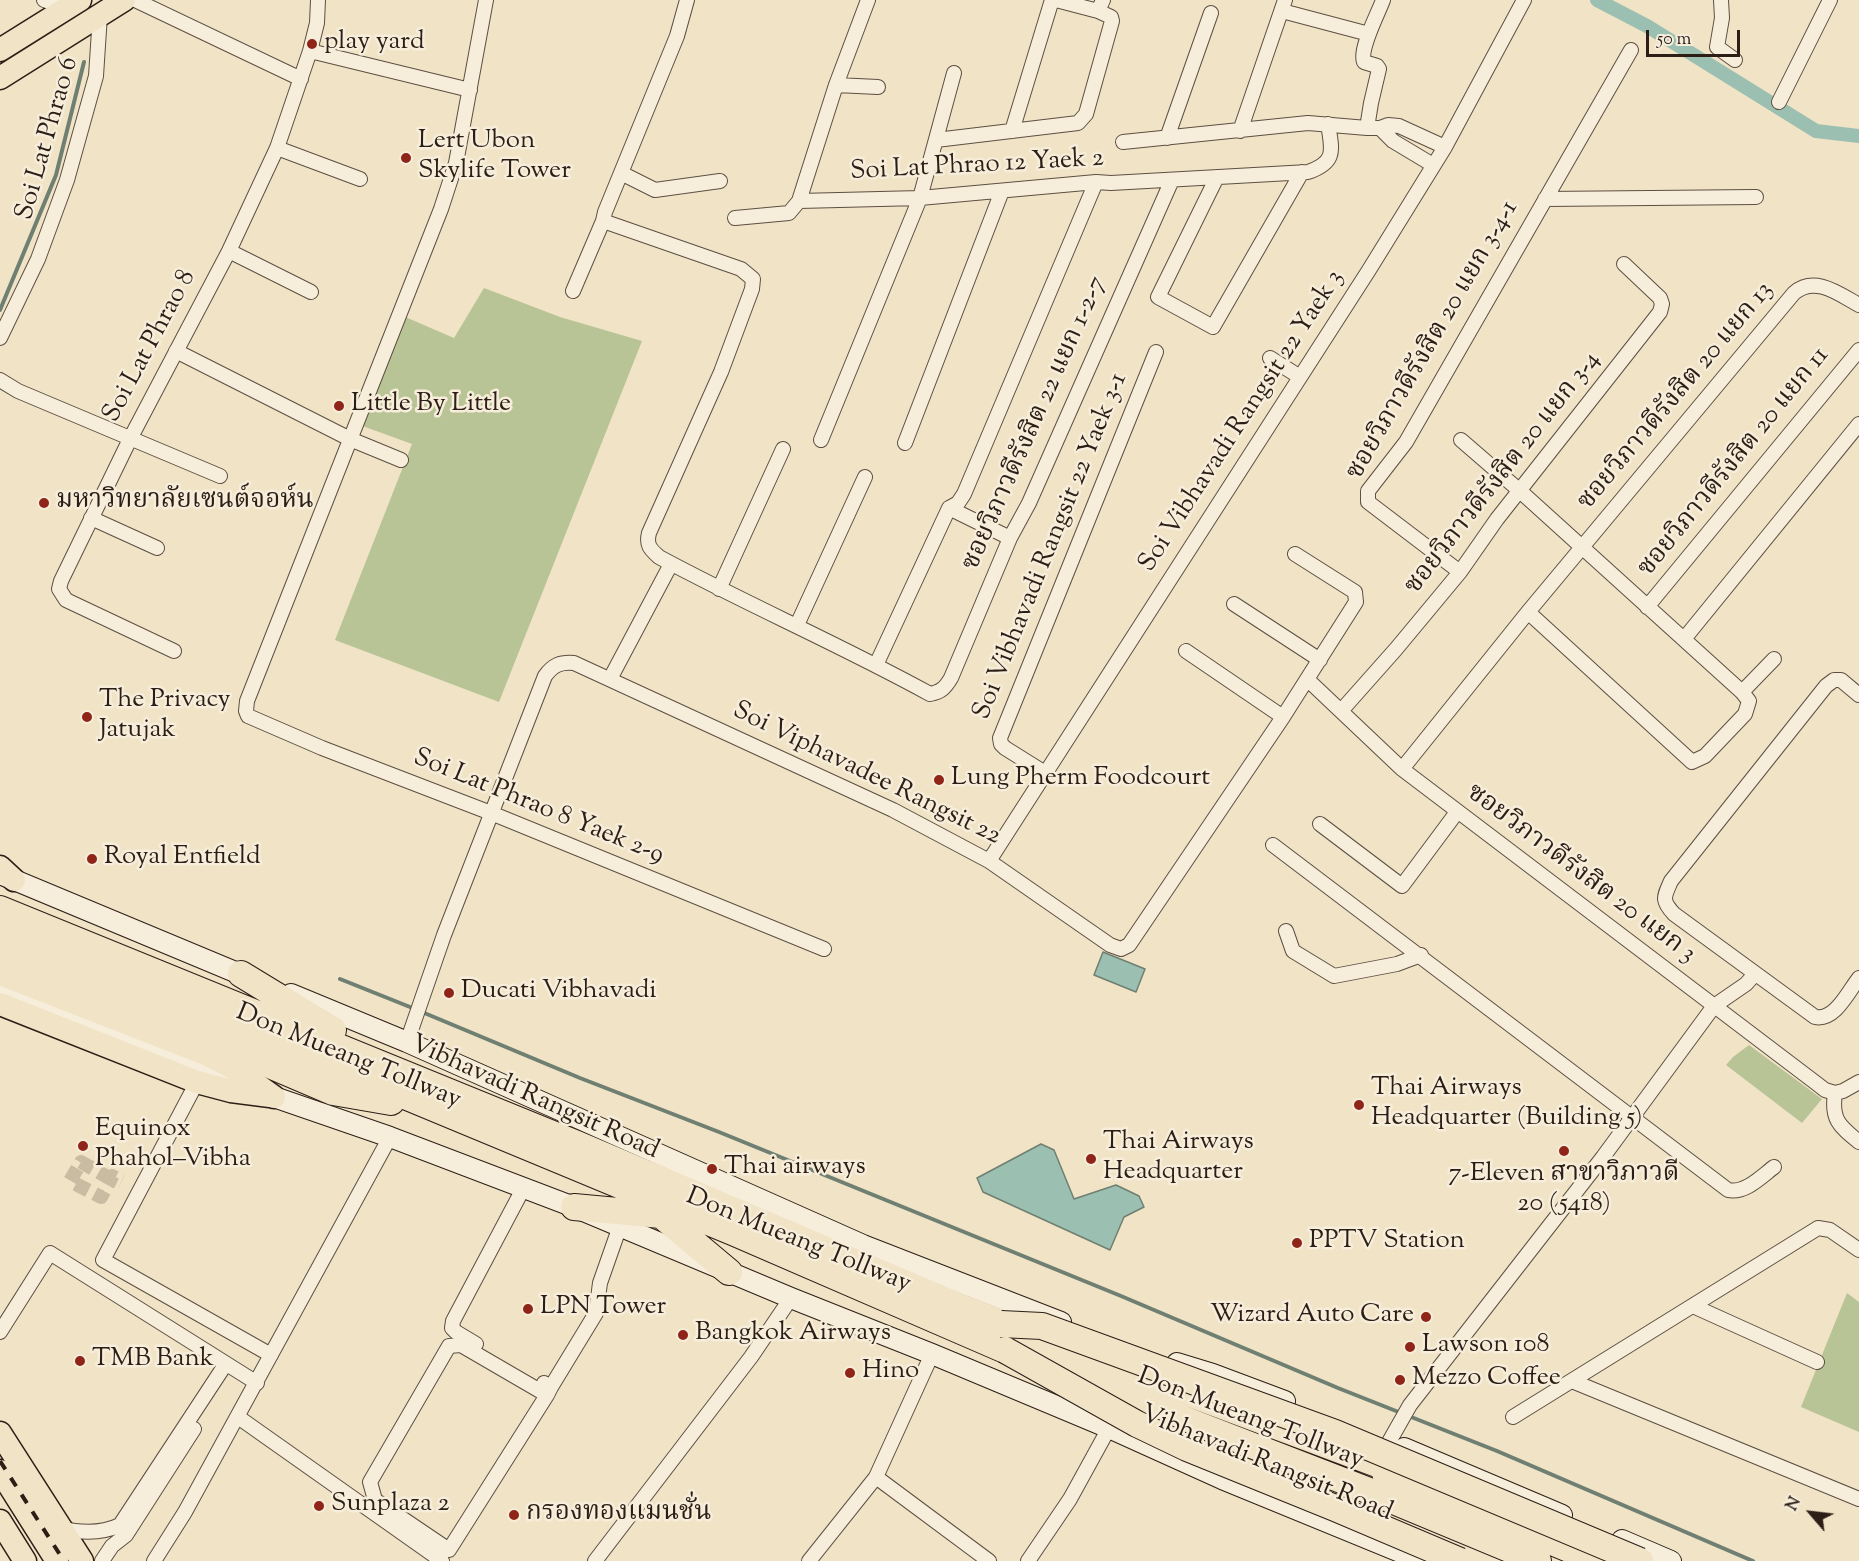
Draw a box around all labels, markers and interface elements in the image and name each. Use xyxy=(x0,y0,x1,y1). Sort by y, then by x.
scale bar xyxy=(1649,18,1744,56)
text: 50 m xyxy=(1657,27,1691,53)
place label: play yard xyxy=(324,28,425,60)
marker: play yard xyxy=(305,37,319,51)
street label: Soi Lat Phrao 6 xyxy=(11,54,87,224)
place label: Lert Ubon Skylife Tower xyxy=(418,127,571,188)
street label: Soi Lat Phrao 12 Yaek 2 xyxy=(849,145,1105,189)
marker: Lert Ubon Skylife Tower xyxy=(399,151,413,165)
street label: ซอยวิภาวดีรังสิต 20 แยก 3-4-1 xyxy=(1341,196,1527,486)
street label: Soi Lat Phrao 8 xyxy=(98,265,204,429)
street label: Soi Vibhavadi Rangsit 22 Yaek 3 xyxy=(1134,265,1352,579)
street label: ซอยวิภาวดีรังสิต 22 แยก 1-2-7 xyxy=(957,272,1115,576)
street label: ซอยวิภาวดีรังสิต 20 แยก 13 xyxy=(1572,277,1782,517)
street label: ซอยวิภาวดีรังสิต 20 แยก 11 xyxy=(1633,342,1837,584)
street label: ซอยวิภาวดีรังสิต 20 แยก 3-4 xyxy=(1399,346,1609,602)
street label: Soi Vibhavadi Rangsit 22 Yaek 3-1 xyxy=(968,369,1136,725)
place label: Little By Little xyxy=(351,390,511,422)
marker: Little By Little xyxy=(332,399,346,413)
place label: มหาวิทยาลัยเซนต์จอห์น xyxy=(56,487,314,519)
marker: มหาวิทยาลัยเซนต์จอห์น xyxy=(37,496,51,510)
place label: The Privacy Jatujak xyxy=(99,686,230,748)
street label: Soi Viphavadee Rangsit 22 xyxy=(727,696,1005,854)
marker: The Privacy Jatujak xyxy=(80,710,94,724)
street label: Soi Lat Phrao 8 Yaek 2-9 xyxy=(408,743,668,873)
place label: Lung Pherm Foodcourt xyxy=(951,764,1210,796)
marker: Lung Pherm Foodcourt xyxy=(932,773,946,787)
street label: ซอยวิภาวดีรังสิต 20 แยก 3 xyxy=(1459,779,1701,971)
place label: Royal Entfield xyxy=(104,843,261,875)
marker: Royal Entfield xyxy=(85,852,99,866)
place label: Ducati Vibhavadi xyxy=(461,977,657,1009)
marker: Ducati Vibhavadi xyxy=(442,986,456,1000)
street label: Don Mueang Tollway xyxy=(231,999,465,1117)
street label: Vibhavadi Rangsit Road xyxy=(405,1030,663,1168)
place label: Thai Airways Headquarter (Building 5) xyxy=(1371,1074,1642,1136)
marker: Thai Airways Headquarter (Building 5) xyxy=(1352,1098,1366,1112)
place label: Equinox Phahol–Vibha xyxy=(95,1115,251,1176)
place label: Thai Airways Headquarter xyxy=(1103,1128,1254,1190)
marker: Equinox Phahol–Vibha xyxy=(76,1139,90,1153)
marker: 7-Eleven สาขาวิภาวดี 20 (5418) xyxy=(1557,1144,1571,1158)
marker: Thai Airways Headquarter xyxy=(1084,1152,1098,1166)
place label: Thai airways xyxy=(724,1153,866,1185)
place label: 7-Eleven สาขาวิภาวดี 20 (5418) xyxy=(1449,1160,1679,1222)
marker: Thai airways xyxy=(705,1162,719,1176)
street label: Don Mueang Tollway xyxy=(681,1183,915,1301)
place label: PPTV Station xyxy=(1309,1227,1465,1259)
marker: PPTV Station xyxy=(1290,1236,1304,1250)
place label: LPN Tower xyxy=(540,1293,666,1325)
place label: Wizard Auto Care xyxy=(1210,1301,1414,1333)
marker: LPN Tower xyxy=(521,1302,535,1316)
marker: Wizard Auto Care xyxy=(1419,1310,1433,1324)
place label: Bangkok Airways xyxy=(695,1319,891,1351)
marker: Bangkok Airways xyxy=(676,1328,690,1342)
place label: Lawson 108 xyxy=(1422,1331,1549,1363)
marker: Lawson 108 xyxy=(1403,1340,1417,1354)
place label: TMB Bank xyxy=(92,1345,214,1377)
marker: TMB Bank xyxy=(73,1354,87,1368)
place label: Hino xyxy=(862,1357,919,1389)
street label: Don Mueang Tollway xyxy=(1132,1362,1368,1478)
place label: Mezzo Coffee xyxy=(1412,1364,1561,1396)
marker: Hino xyxy=(843,1366,857,1380)
marker: Mezzo Coffee xyxy=(1393,1373,1407,1387)
street label: Vibhavadi Rangsit Road xyxy=(1135,1400,1397,1530)
north arrow xyxy=(1781,1483,1841,1543)
place label: Sunplaza 2 xyxy=(331,1490,450,1522)
text: N xyxy=(1782,1493,1808,1515)
marker: Sunplaza 2 xyxy=(312,1499,326,1513)
place label: กรองทองแมนชั่น xyxy=(526,1499,711,1531)
marker: กรองทองแมนชั่น xyxy=(507,1508,521,1522)

